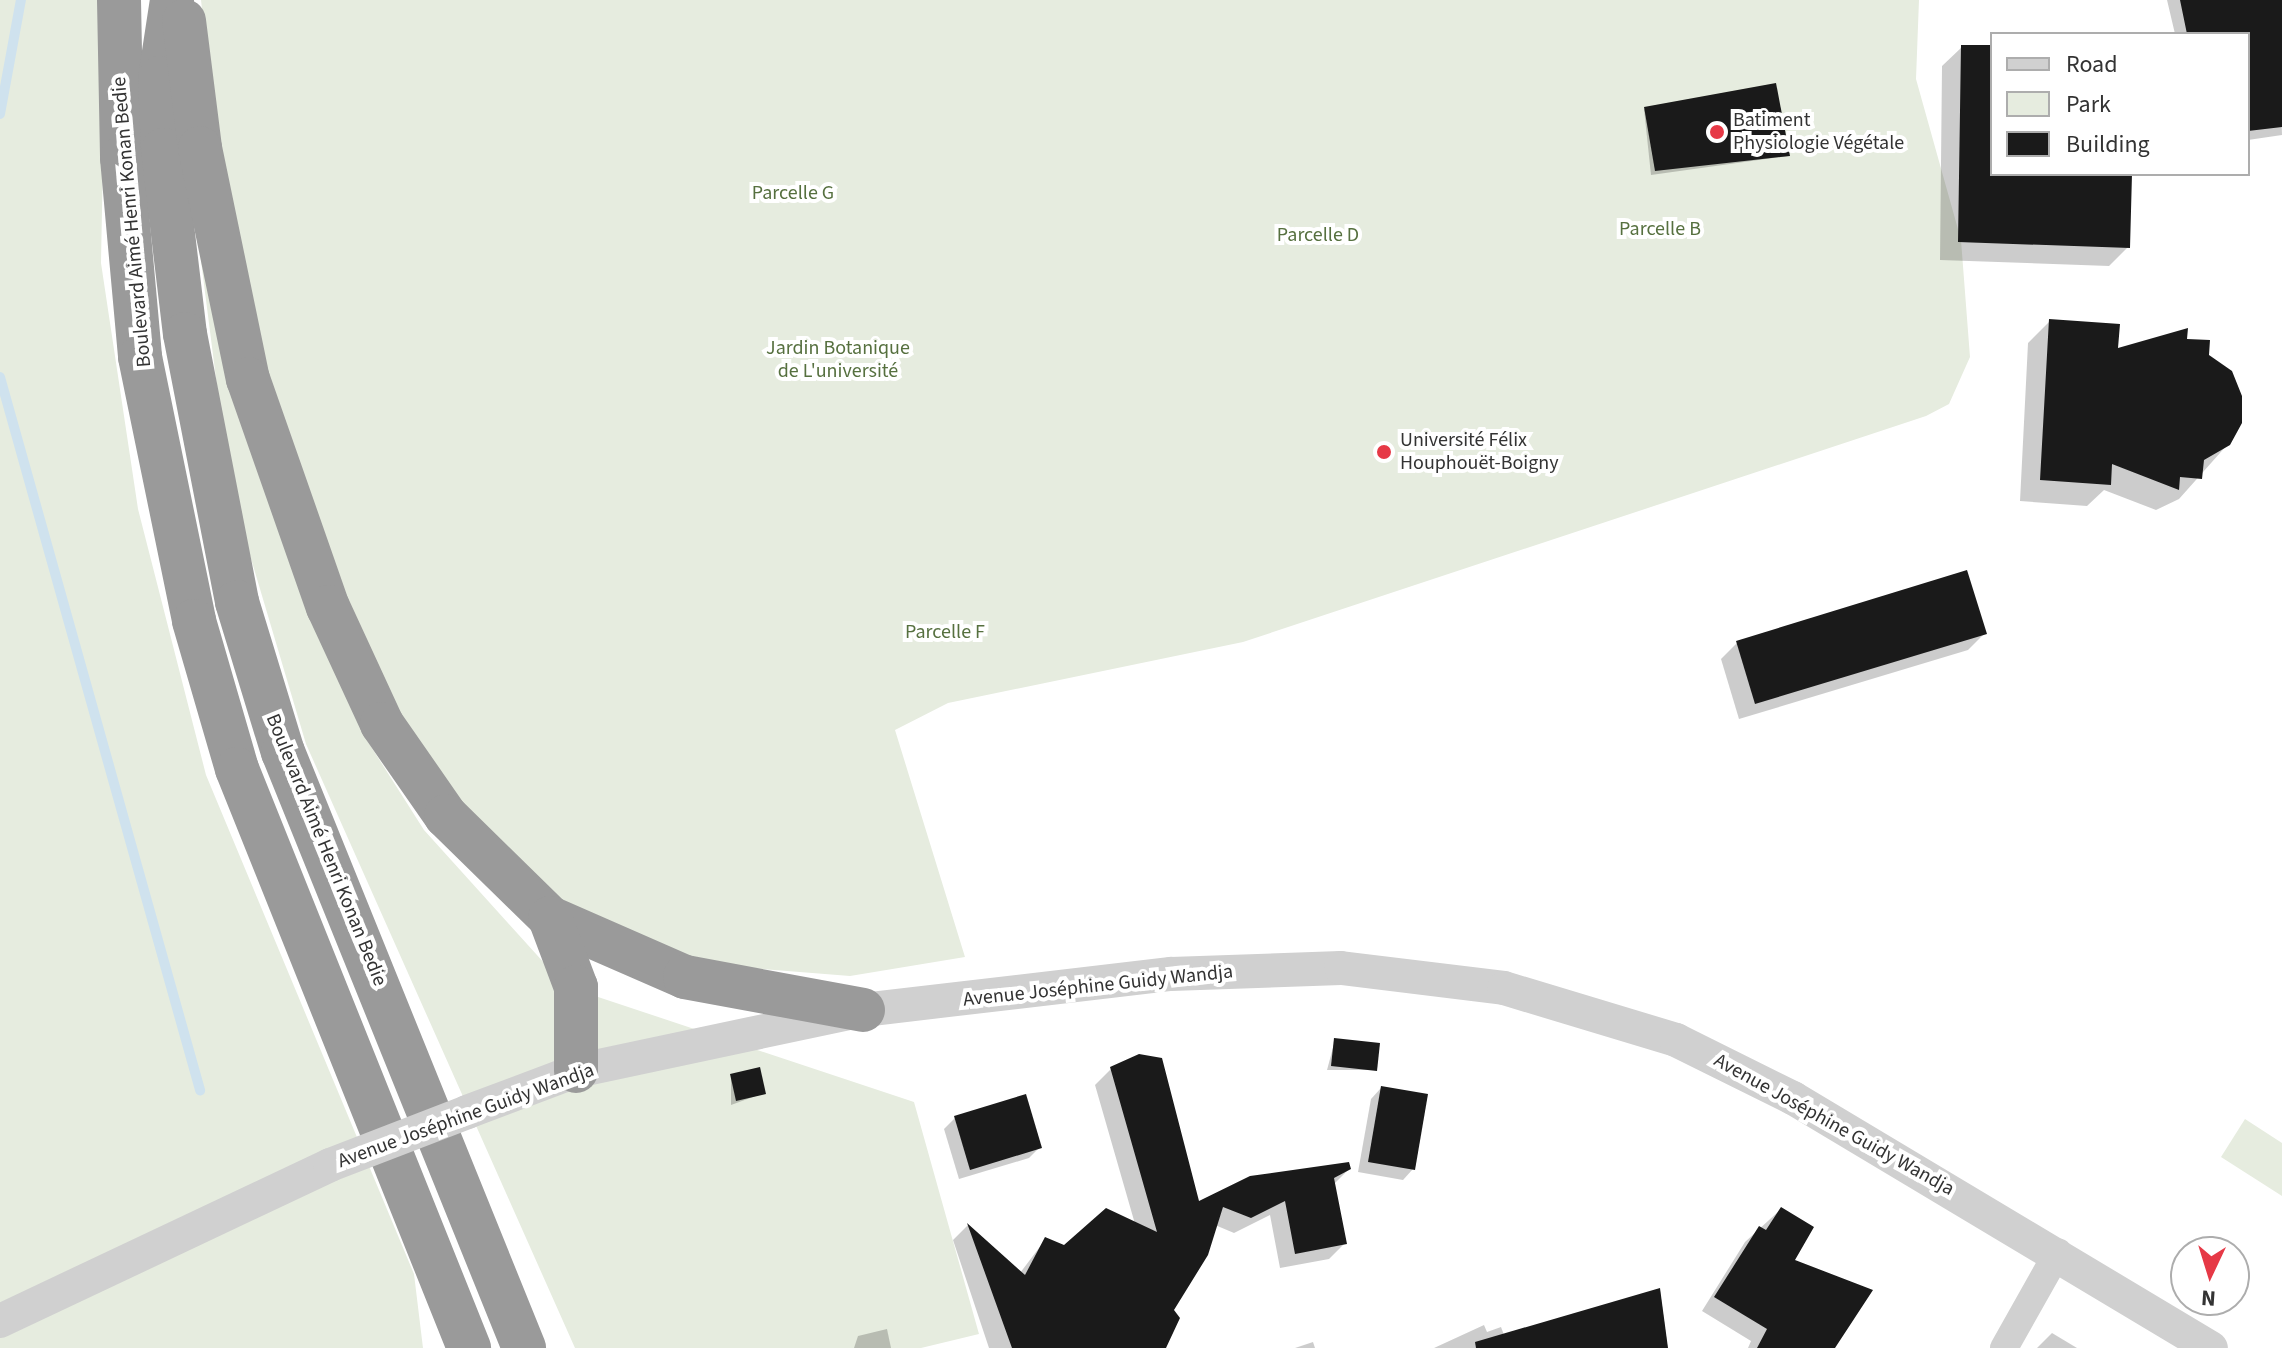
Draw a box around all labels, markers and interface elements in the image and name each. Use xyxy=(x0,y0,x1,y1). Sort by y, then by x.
legend xyxy=(1990,32,2250,176)
text: Road xyxy=(2066,47,2118,82)
street label: Boulevard Aimé Henri Konan Bedie xyxy=(107,76,157,368)
text: Park xyxy=(2066,87,2111,122)
place label: Batiment Physiologie Végétale xyxy=(1733,108,1904,155)
marker: Batiment Physiologie Végétale xyxy=(1708,123,1726,141)
text: Building xyxy=(2066,127,2150,162)
park label: Parcelle G xyxy=(752,181,834,205)
park label: Parcelle B xyxy=(1619,217,1701,241)
park label: Parcelle D xyxy=(1277,223,1359,247)
park label: Jardin Botanique de L'université xyxy=(766,337,910,384)
place label: Université Félix Houphouët-Boigny xyxy=(1400,428,1559,475)
marker: Université Félix Houphouët-Boigny xyxy=(1375,443,1393,461)
park label: Parcelle F xyxy=(905,620,985,644)
street label: Boulevard Aimé Henri Konan Bedie xyxy=(260,710,392,990)
street label: Avenue Joséphine Guidy Wandja xyxy=(962,960,1234,1012)
street label: Avenue Joséphine Guidy Wandja xyxy=(1710,1049,1958,1201)
street label: Avenue Joséphine Guidy Wandja xyxy=(334,1058,598,1174)
north arrow xyxy=(2170,1236,2250,1316)
text: N xyxy=(2200,1281,2217,1314)

